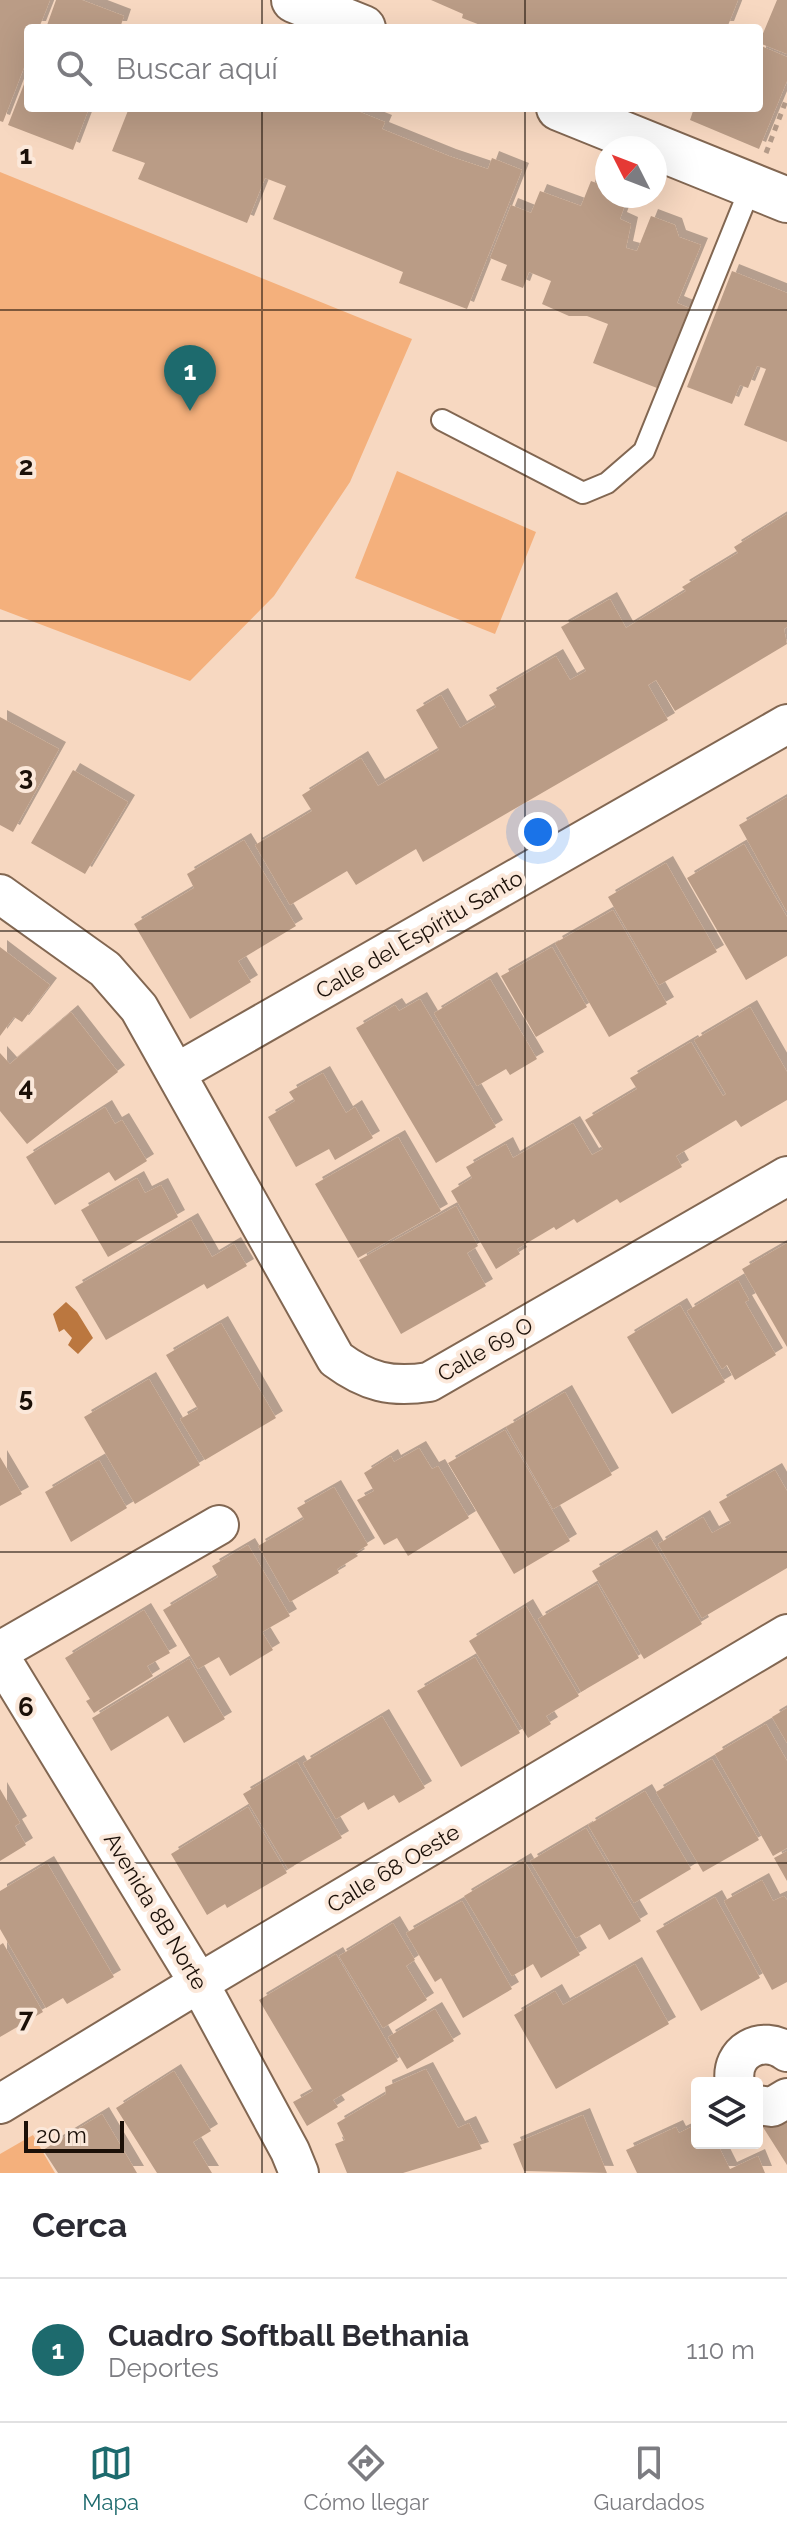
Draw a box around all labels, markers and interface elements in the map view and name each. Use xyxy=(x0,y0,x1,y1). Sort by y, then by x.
search box xyxy=(24,24,763,112)
icon: search xyxy=(52,46,96,90)
text: Buscar aquí xyxy=(116,51,278,86)
north arrow xyxy=(595,136,667,208)
text: 1 xyxy=(20,140,33,170)
pin: 1 xyxy=(164,345,216,411)
text: 2 xyxy=(19,451,33,481)
text: 3 xyxy=(19,761,33,791)
your location xyxy=(518,812,558,852)
street label: Calle del Espíritu Santo xyxy=(311,864,527,1004)
text: 4 xyxy=(19,1072,33,1102)
street label: Calle 69 O xyxy=(433,1311,537,1387)
text: 5 xyxy=(19,1382,33,1412)
text: 6 xyxy=(18,1692,34,1722)
street label: Calle 68 Oeste xyxy=(322,1818,464,1918)
street label: Avenida 8B Norte xyxy=(99,1828,213,1994)
text: 7 xyxy=(19,2003,34,2033)
map controls xyxy=(691,2077,763,2149)
button: layers xyxy=(691,2077,763,2149)
scale bar xyxy=(24,2117,124,2153)
text: 20 m xyxy=(36,2122,87,2148)
text: Cerca xyxy=(32,2205,127,2245)
text: Cuadro Softball Bethania xyxy=(108,2318,469,2353)
text: 1 xyxy=(52,2335,64,2365)
text: 110 m xyxy=(686,2335,755,2365)
text: Deportes xyxy=(108,2353,219,2383)
tab: Mapa xyxy=(82,2441,139,2515)
tab: Cómo llegar xyxy=(304,2441,429,2515)
tab: Guardados xyxy=(593,2441,705,2515)

